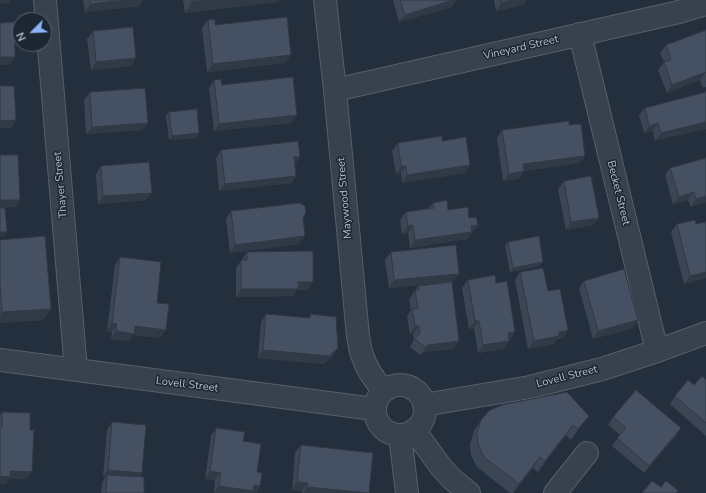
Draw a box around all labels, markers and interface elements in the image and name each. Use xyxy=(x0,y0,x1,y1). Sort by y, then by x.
north arrow xyxy=(12,12,52,52)
text: N xyxy=(13,30,30,43)
street label: Vineyard Street xyxy=(482,33,560,63)
street label: Thayer Street xyxy=(52,151,70,219)
street label: Maywood Street xyxy=(335,157,355,239)
street label: Becket Street xyxy=(604,159,632,227)
street label: Lovell Street xyxy=(535,363,599,391)
street label: Lovell Street xyxy=(155,375,219,395)

